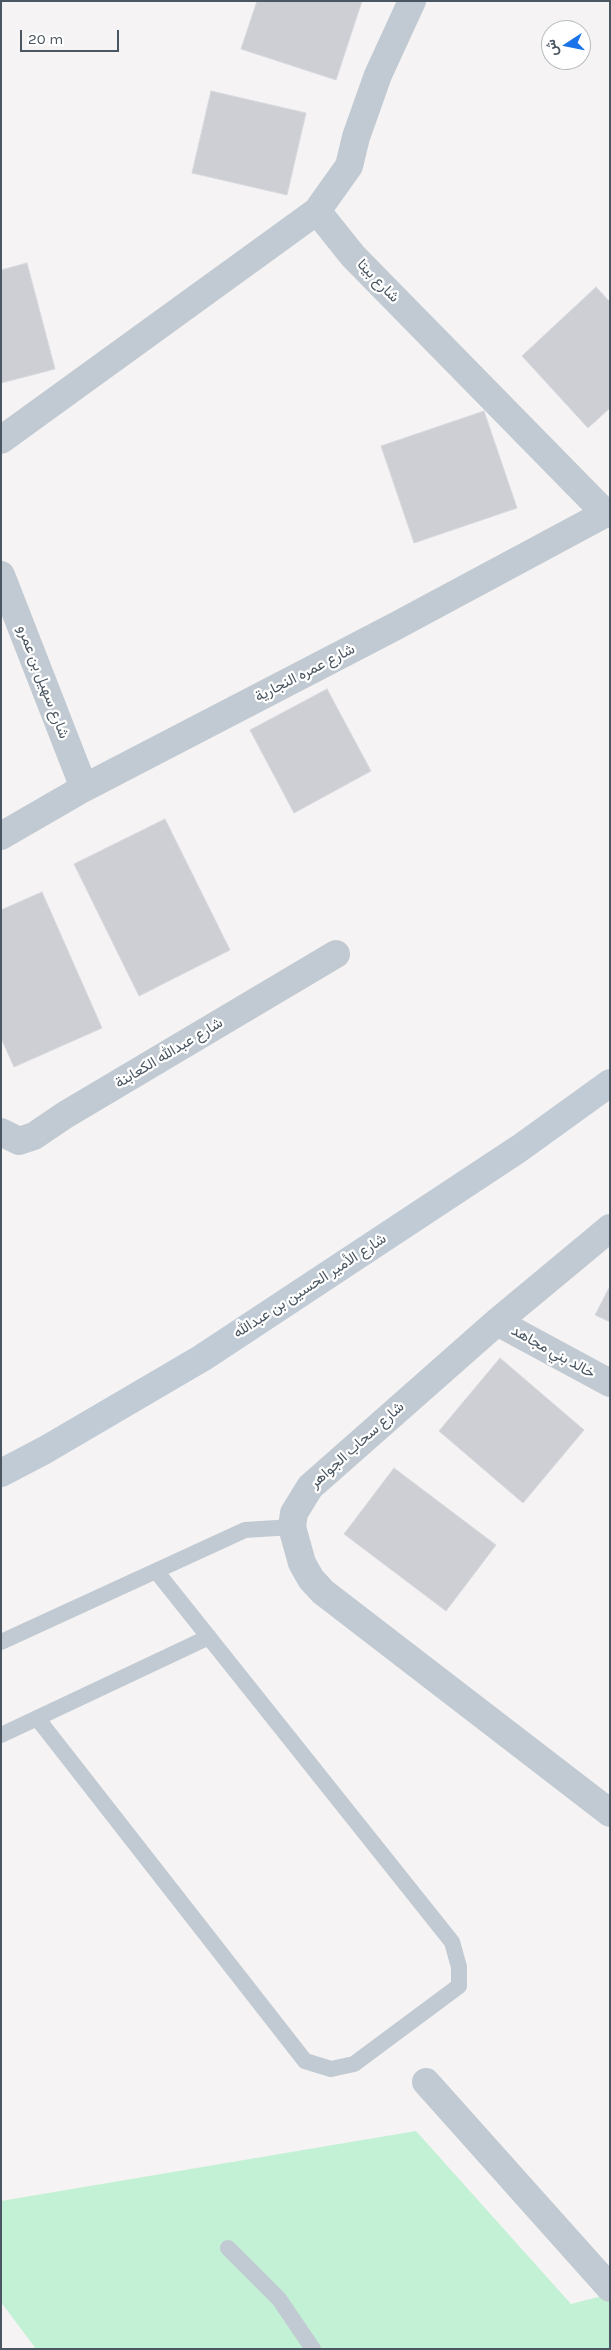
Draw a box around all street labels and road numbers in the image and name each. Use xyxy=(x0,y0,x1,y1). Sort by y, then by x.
street label: شارع بيتا xyxy=(353,256,403,306)
street label: شارع سهيل بن عمرو xyxy=(13,623,73,741)
street label: شارع عمره النجارية xyxy=(252,640,358,706)
street label: شارع عبدالله الكعابنة xyxy=(112,1014,226,1092)
street label: شارع الأمير الحسين بن عبدالله xyxy=(230,1230,390,1342)
street label: خالد بني مجاهد xyxy=(508,1322,598,1382)
street label: شارع سحاب الجواهر xyxy=(306,1398,408,1492)

